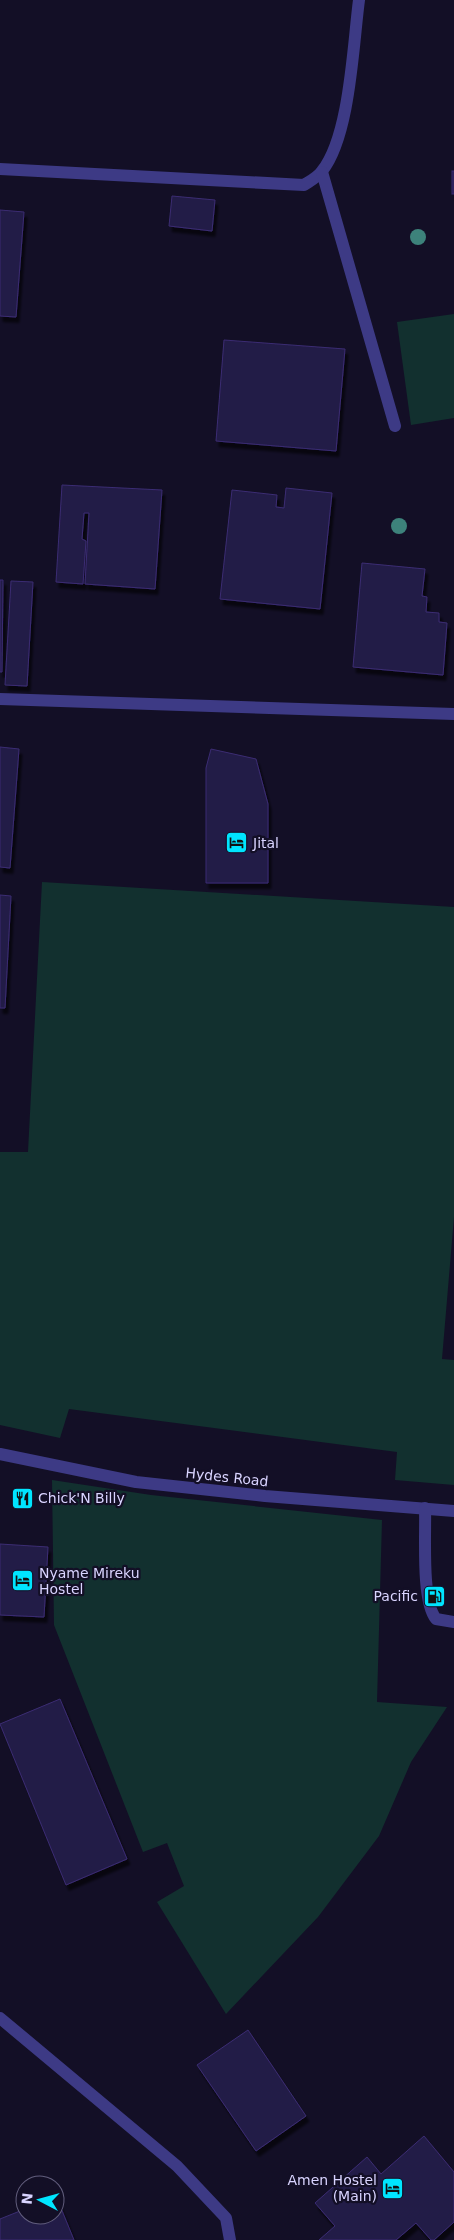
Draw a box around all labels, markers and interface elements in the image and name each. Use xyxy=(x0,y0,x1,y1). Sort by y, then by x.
hotel icon: Jital xyxy=(225,831,249,855)
place label: Jital xyxy=(252,835,279,851)
street label: Hydes Road xyxy=(185,1465,269,1489)
restaurant icon: Chick'N Billy xyxy=(10,1486,34,1510)
place label: Chick'N Billy xyxy=(38,1490,125,1506)
place label: Nyame Mireku Hostel xyxy=(39,1565,140,1597)
hotel icon: Nyame Mireku Hostel xyxy=(11,1569,35,1593)
fuel station icon: Pacific xyxy=(422,1584,446,1608)
place label: Pacific xyxy=(374,1588,418,1604)
place label: Amen Hostel (Main) xyxy=(287,2172,377,2204)
north arrow xyxy=(15,2175,65,2225)
hotel icon: Amen Hostel (Main) xyxy=(381,2176,405,2200)
text: N xyxy=(19,2192,36,2205)

